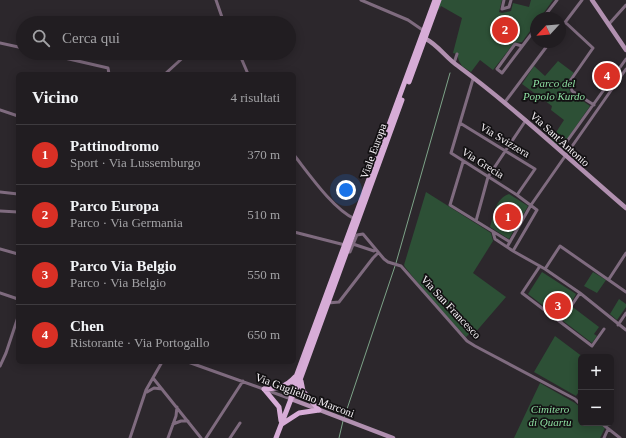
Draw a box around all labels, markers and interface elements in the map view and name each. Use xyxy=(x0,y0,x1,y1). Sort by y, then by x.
north arrow xyxy=(530,12,566,48)
pin: 2 xyxy=(492,15,518,45)
search box xyxy=(16,16,296,60)
icon: search xyxy=(30,27,52,49)
text: Cerca qui xyxy=(62,30,120,46)
pin: 4 xyxy=(594,61,620,91)
park label: Parco del Popolo Kurdo xyxy=(522,77,586,102)
text: Vicino xyxy=(32,88,79,107)
text: 4 risultati xyxy=(231,90,280,105)
street label: Via Sant'Antonio xyxy=(528,109,592,169)
street label: Via Svizzera xyxy=(478,120,532,160)
street label: Viale Europa xyxy=(357,122,389,180)
text: Pattinodromo xyxy=(70,138,159,154)
street label: Via Grecia xyxy=(460,145,506,181)
text: 1 xyxy=(42,147,48,162)
text: 370 m xyxy=(247,147,280,162)
text: Sport · Via Lussemburgo xyxy=(70,155,201,170)
your location xyxy=(336,180,356,200)
text: Parco Europa xyxy=(70,198,159,214)
pin: 1 xyxy=(495,202,521,232)
text: 2 xyxy=(42,207,48,222)
text: 510 m xyxy=(247,207,280,222)
text: Parco · Via Germania xyxy=(70,215,183,230)
text: Parco Via Belgio xyxy=(70,258,176,274)
text: 3 xyxy=(42,267,48,282)
text: 550 m xyxy=(247,267,280,282)
street label: Via San Francesco xyxy=(419,273,484,341)
text: Parco · Via Belgio xyxy=(70,275,166,290)
pin: 3 xyxy=(545,291,571,321)
text: Chen xyxy=(70,318,104,334)
text: 4 xyxy=(42,327,48,342)
text: 650 m xyxy=(247,327,280,342)
text: Ristorante · Via Portogallo xyxy=(70,335,209,350)
map controls xyxy=(578,354,614,426)
button: + xyxy=(578,354,614,390)
street label: Via Guglielmo Marconi xyxy=(254,371,356,419)
button: − xyxy=(578,390,614,426)
park label: Cimitero di Quartu xyxy=(528,403,572,428)

